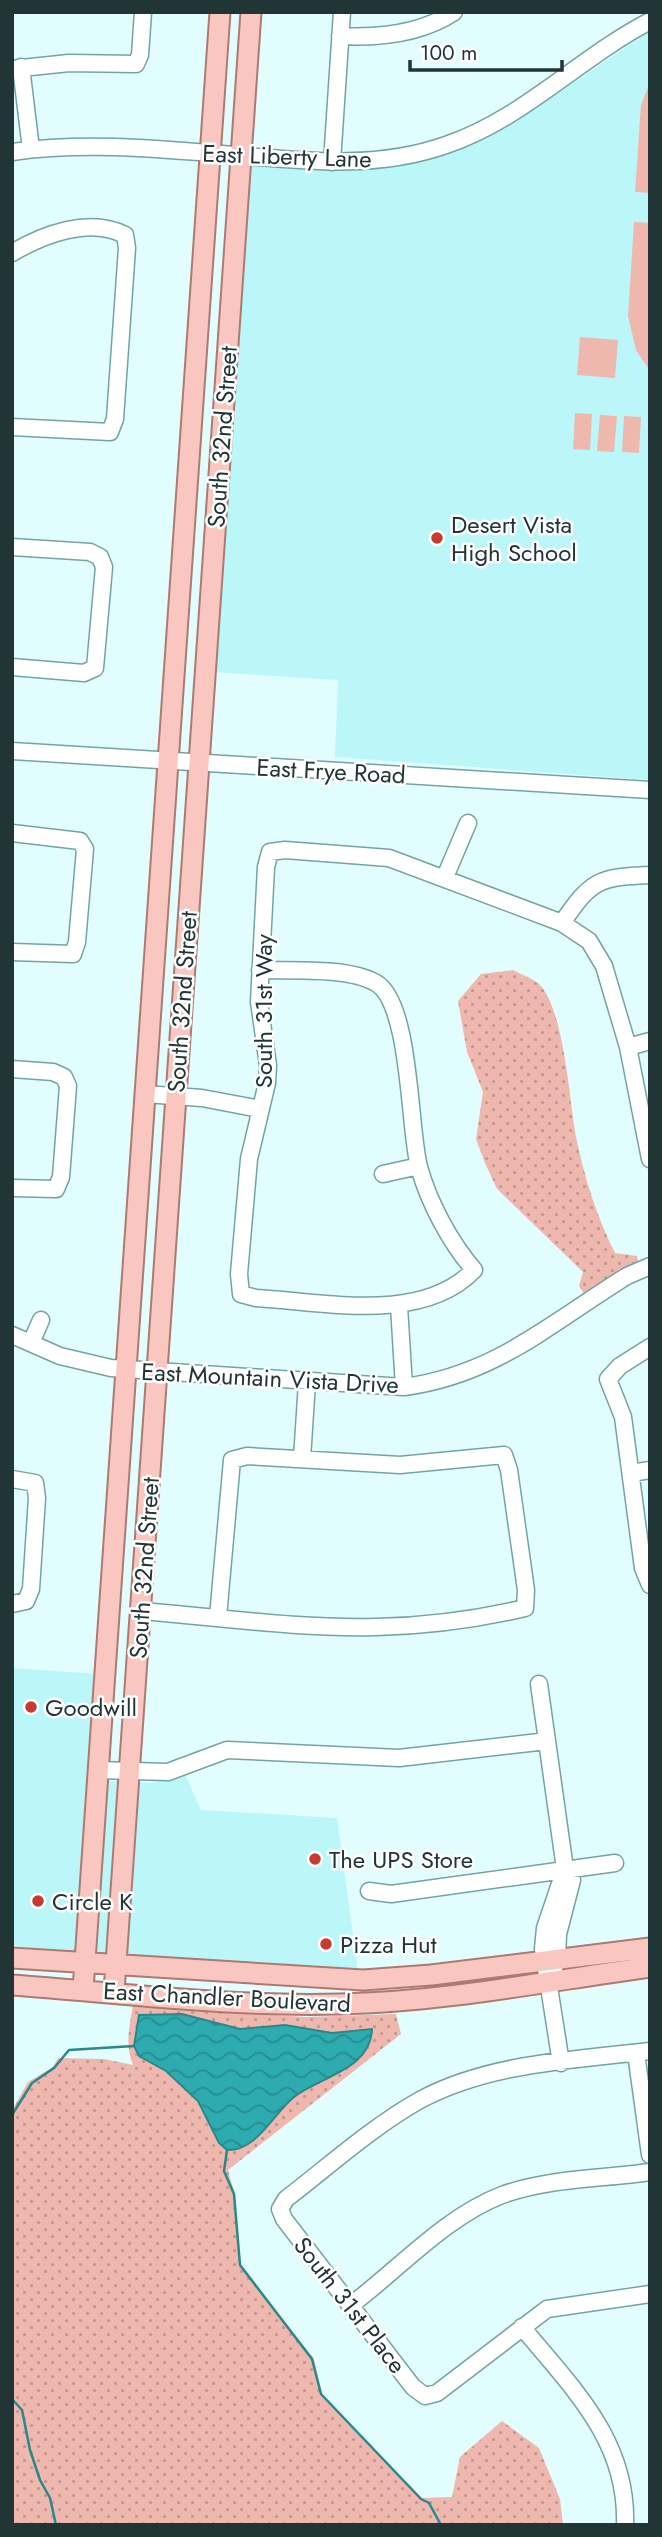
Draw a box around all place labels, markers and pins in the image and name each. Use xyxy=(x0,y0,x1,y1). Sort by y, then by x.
place label: Desert Vista High School xyxy=(451,507,577,570)
marker: Desert Vista High School xyxy=(429,530,445,546)
place label: Goodwill xyxy=(45,1690,137,1725)
marker: Goodwill xyxy=(23,1699,39,1715)
place label: The UPS Store xyxy=(329,1842,473,1877)
marker: The UPS Store xyxy=(307,1851,323,1867)
place label: Circle K xyxy=(52,1884,133,1919)
marker: Circle K xyxy=(30,1893,46,1909)
place label: Pizza Hut xyxy=(340,1927,437,1962)
marker: Pizza Hut xyxy=(318,1936,334,1952)

